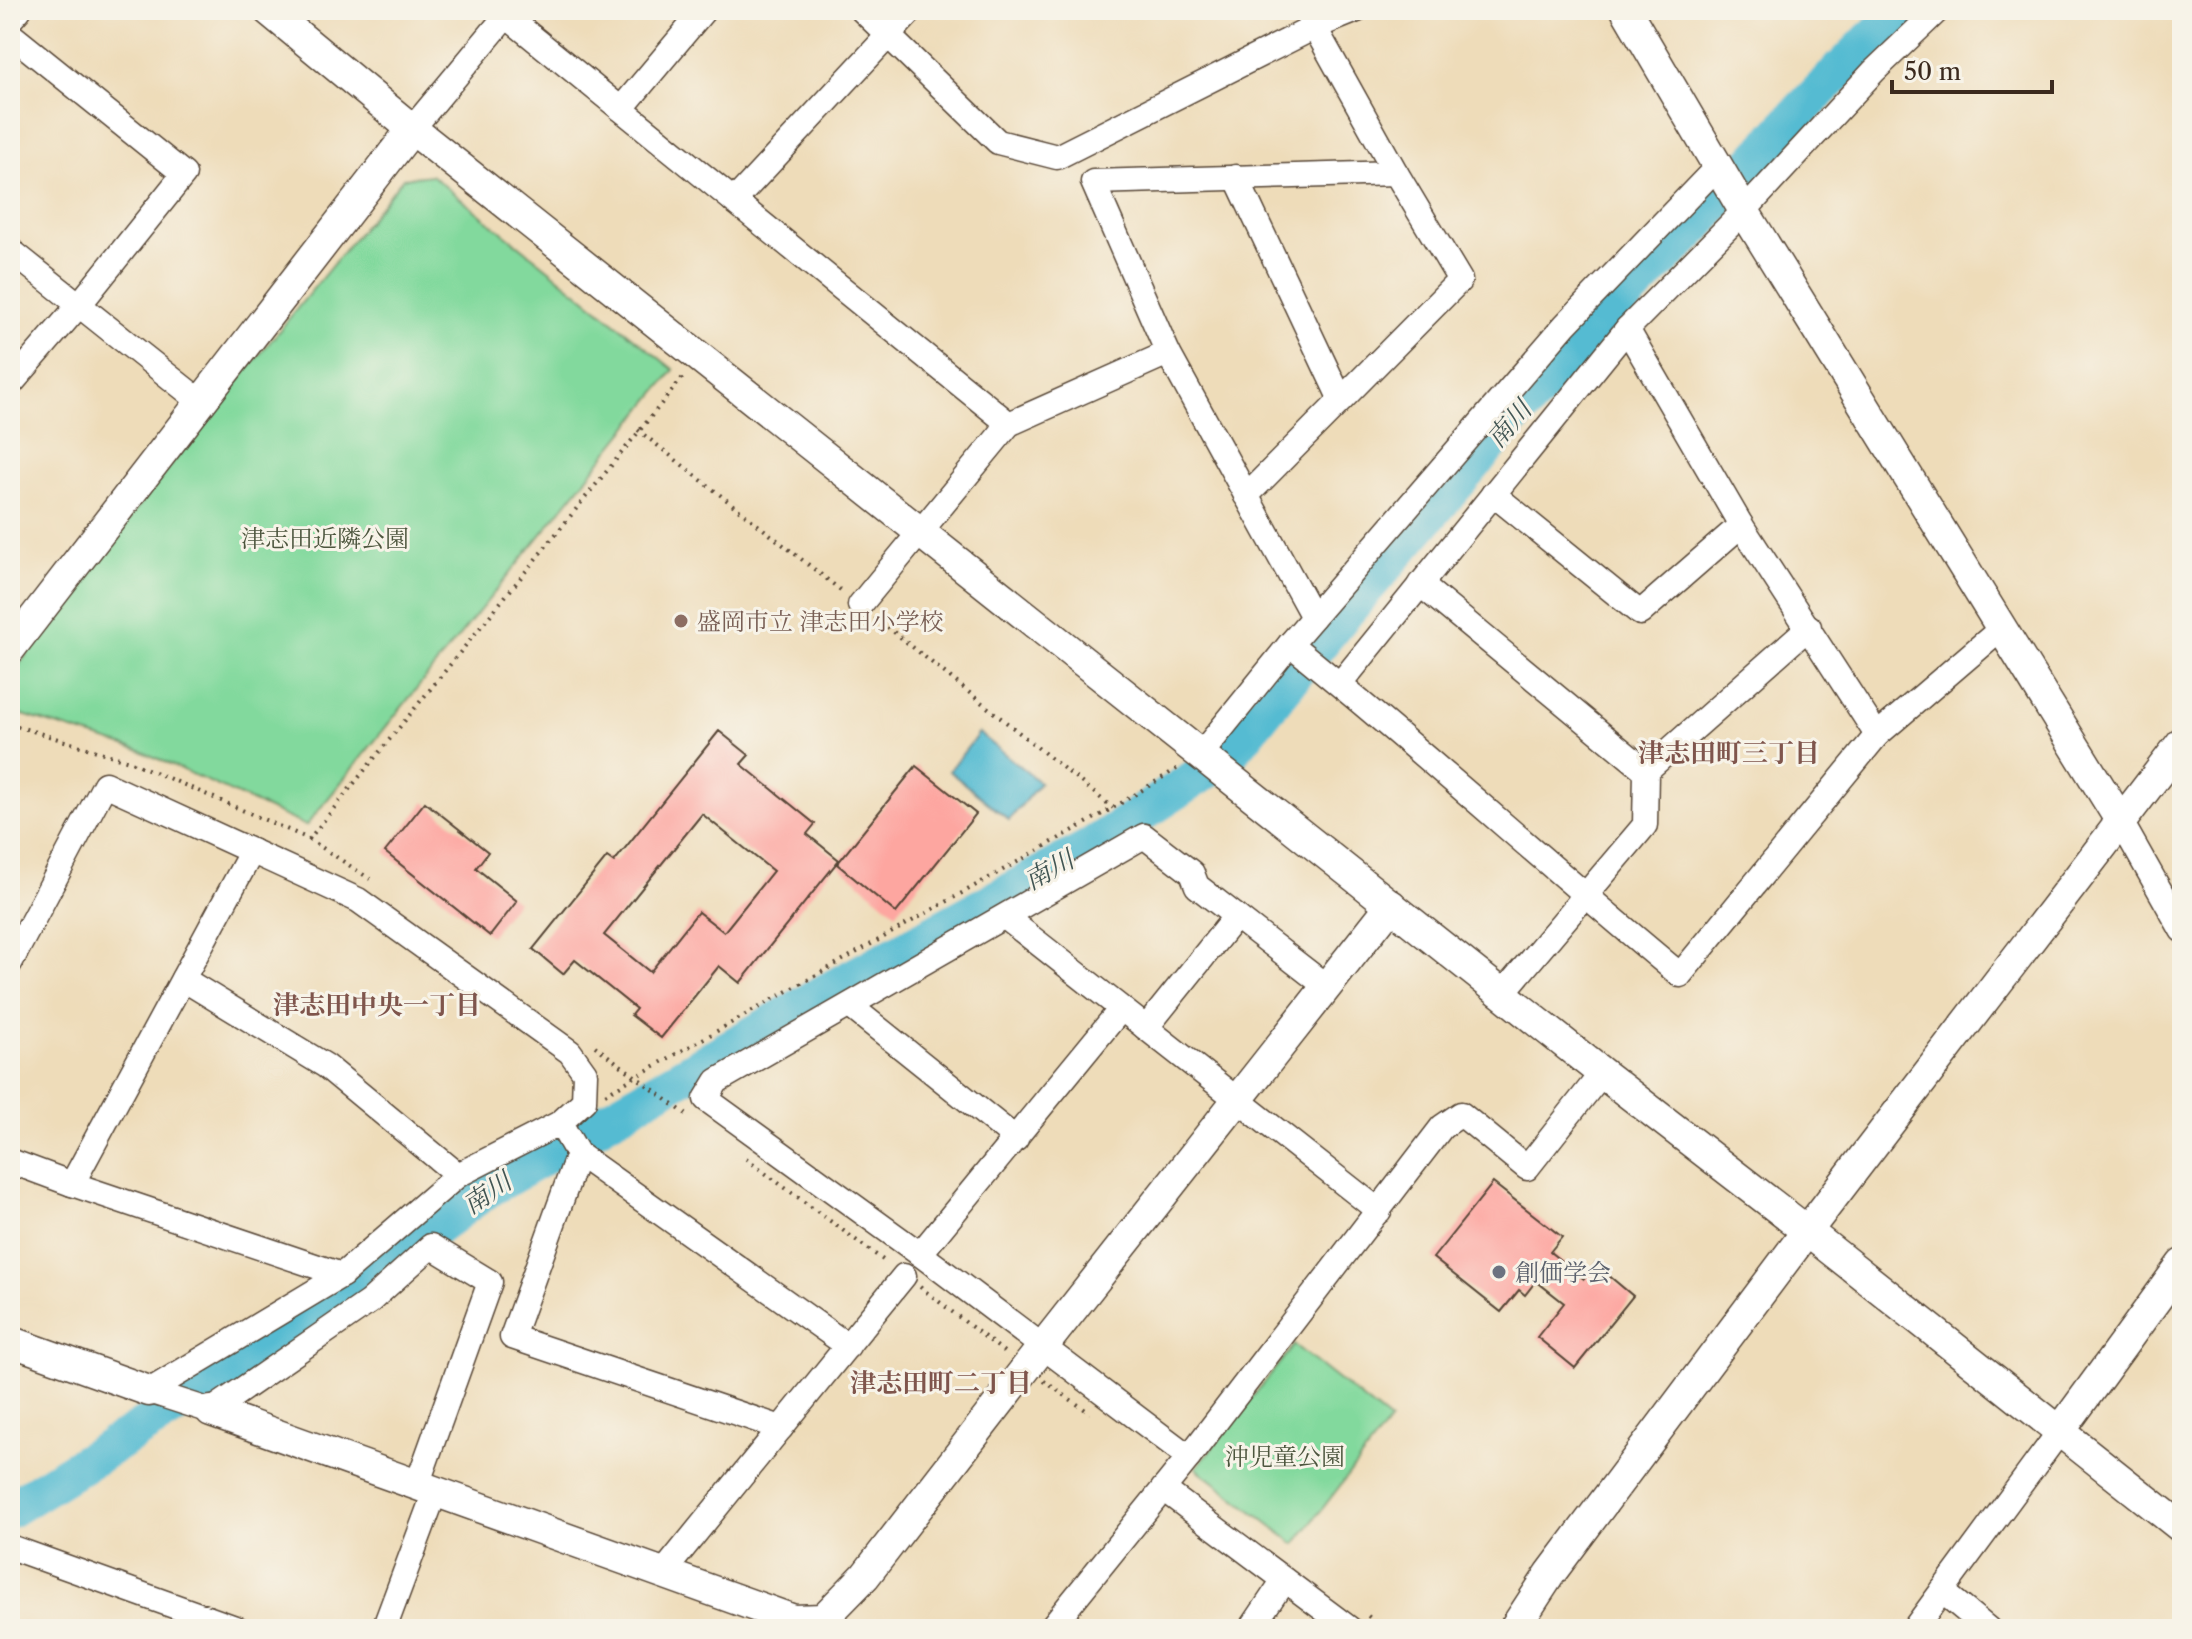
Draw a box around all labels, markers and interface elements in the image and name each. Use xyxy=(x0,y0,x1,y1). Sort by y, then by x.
scale bar xyxy=(1892,44,2052,94)
text: 50 m xyxy=(1904,57,1961,86)
water label: 南川 xyxy=(1480,392,1540,454)
park label: 津志田近隣公園 xyxy=(241,524,409,553)
place label: 盛岡市立 津志田小学校 xyxy=(697,607,943,636)
marker: 盛岡市立 津志田小学校 xyxy=(672,612,690,630)
district label: 津志田町三丁目 xyxy=(1638,737,1820,769)
water label: 南川 xyxy=(1018,842,1082,897)
district label: 津志田中央一丁目 xyxy=(273,989,481,1021)
water label: 南川 xyxy=(456,1164,520,1221)
place label: 創価学会 xyxy=(1515,1258,1611,1287)
marker: 創価学会 xyxy=(1490,1263,1508,1281)
district label: 津志田町二丁目 xyxy=(850,1367,1032,1399)
park label: 沖児童公園 xyxy=(1225,1442,1345,1471)

